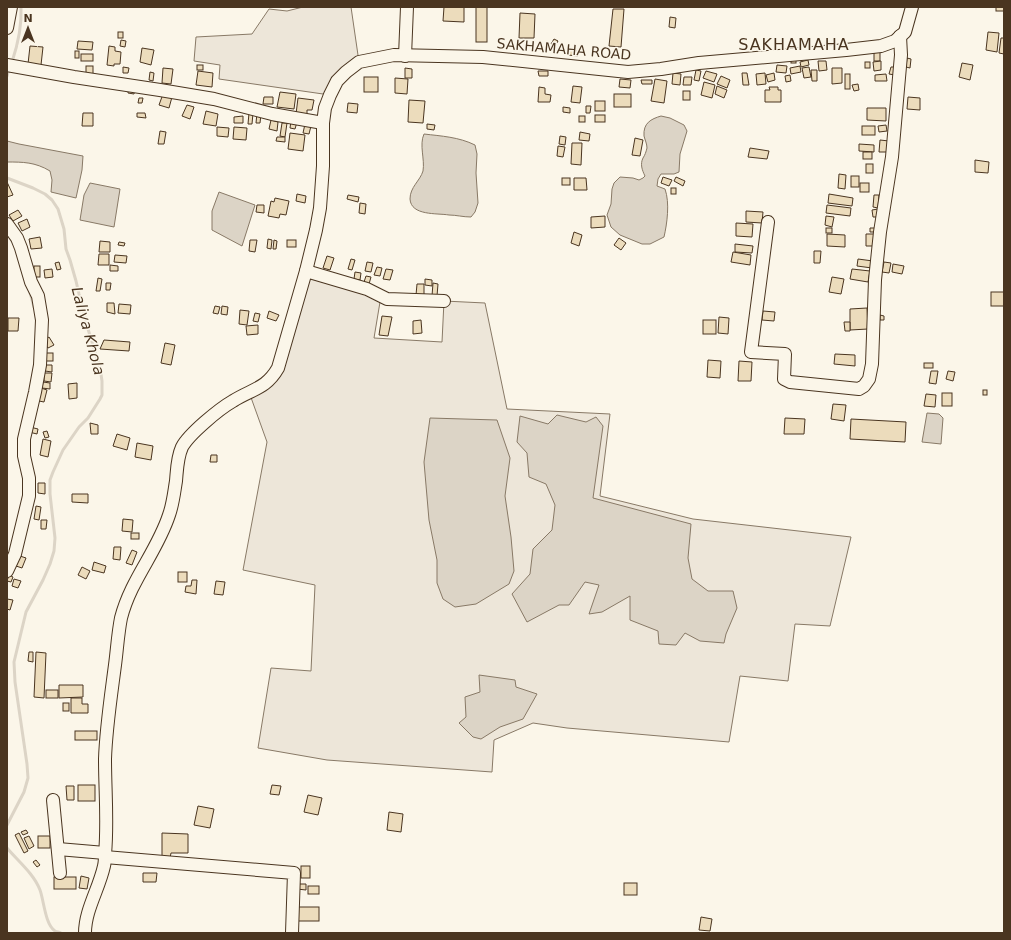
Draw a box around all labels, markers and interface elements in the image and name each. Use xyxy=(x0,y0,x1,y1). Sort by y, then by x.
north arrow xyxy=(8,8,48,48)
text: N xyxy=(23,12,33,25)
street label: SAKHAMAHA ROAD xyxy=(496,35,632,63)
district label: SAKHAMAHA xyxy=(738,35,850,54)
water label: Laliya Khola xyxy=(68,285,108,377)

